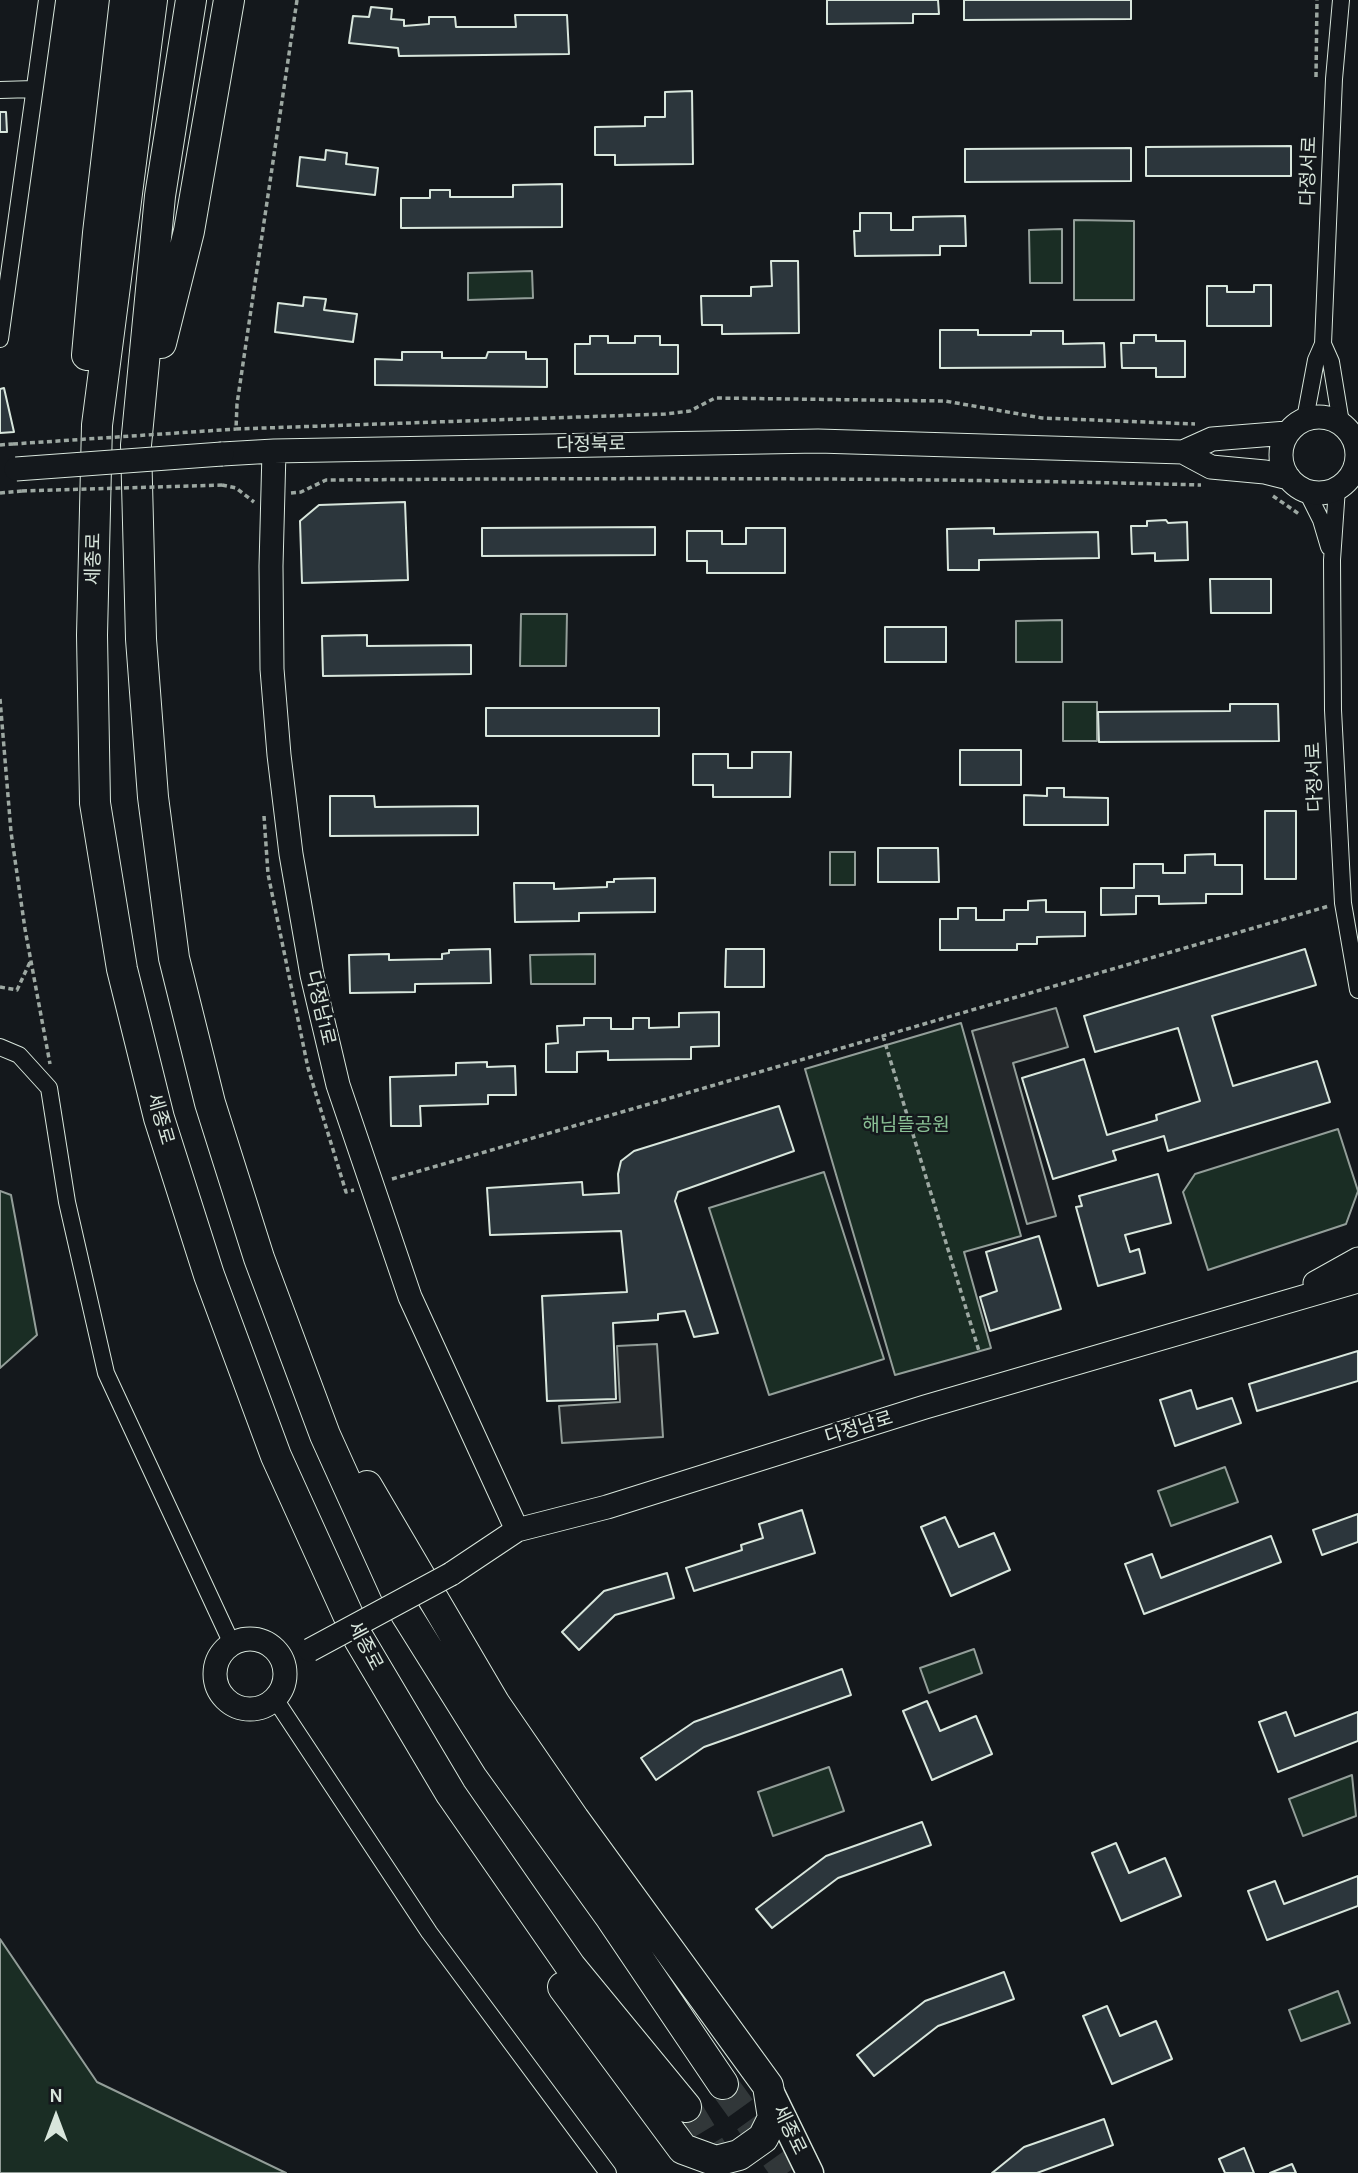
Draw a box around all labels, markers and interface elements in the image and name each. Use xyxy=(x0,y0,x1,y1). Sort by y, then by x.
street label: 다정서로 xyxy=(1296,136,1322,206)
street label: 다정북로 xyxy=(556,433,626,457)
street label: 세종로 xyxy=(82,533,106,585)
street label: 다정서로 xyxy=(1302,742,1328,812)
street label: 다정남1로 xyxy=(300,968,340,1048)
street label: 세종로 xyxy=(142,1091,178,1147)
park label: 해님뜰공원 xyxy=(862,1115,950,1137)
street label: 다정남로 xyxy=(822,1407,896,1449)
street label: 세종로 xyxy=(343,1617,387,1675)
north arrow xyxy=(21,2082,91,2152)
text: N xyxy=(49,2085,63,2107)
street label: 세종로 xyxy=(767,2101,811,2159)

